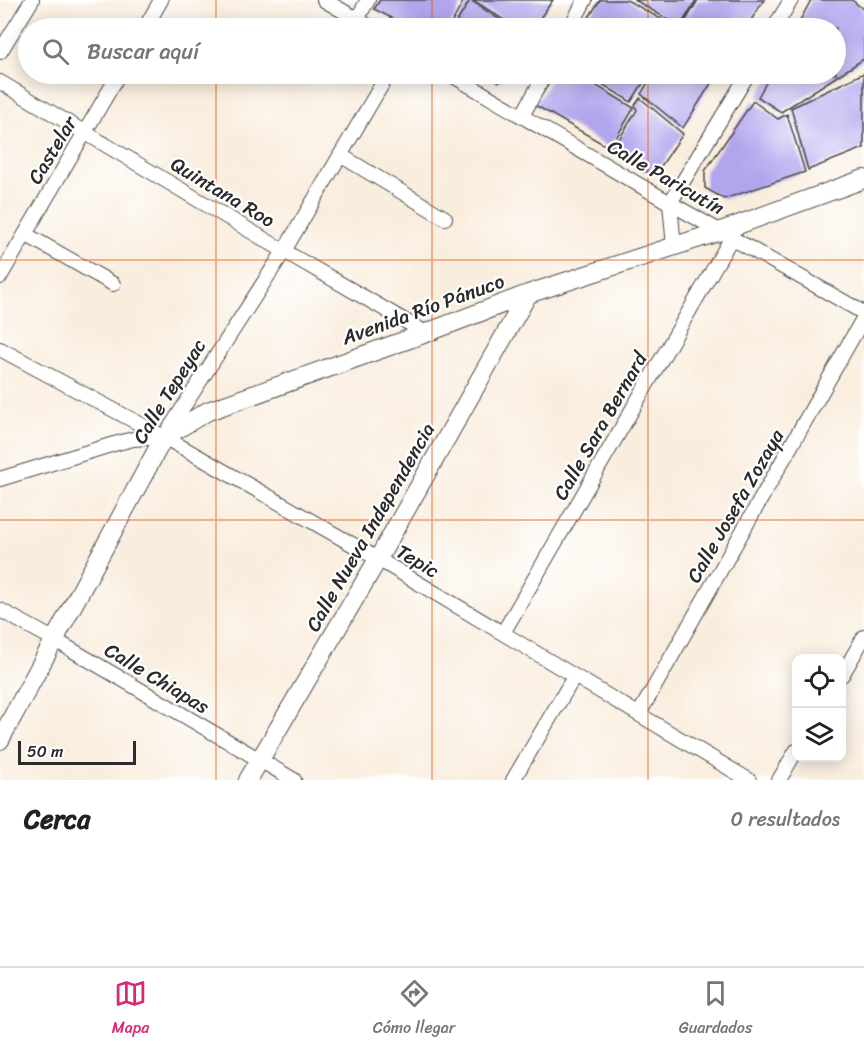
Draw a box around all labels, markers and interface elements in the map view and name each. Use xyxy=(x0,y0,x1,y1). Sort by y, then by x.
search box xyxy=(18,18,846,84)
text: Buscar aquí xyxy=(87,32,199,71)
icon: search xyxy=(39,35,72,68)
street label: Castelar xyxy=(18,108,88,191)
street label: Calle Paricutín xyxy=(600,130,731,225)
street label: Quintana Roo xyxy=(164,147,282,238)
street label: Avenida Río Pánuco xyxy=(336,264,510,355)
street label: Calle Tepeyac xyxy=(123,331,216,451)
street label: Calle Sara Bernard xyxy=(544,344,658,507)
street label: Calle Nueva Independencia xyxy=(296,416,445,639)
street label: Calle Josefa Zozaya xyxy=(677,422,794,590)
street label: Tepic xyxy=(389,535,446,588)
street label: Calle Chiapas xyxy=(97,633,217,724)
map controls xyxy=(792,654,846,762)
button: locate xyxy=(792,654,846,708)
button: layers xyxy=(792,708,846,762)
text: 50 m xyxy=(27,737,63,766)
scale bar xyxy=(18,738,136,766)
text: Cerca xyxy=(24,796,90,842)
text: 0 resultados xyxy=(730,802,840,837)
tab: Mapa xyxy=(112,977,149,1042)
tab: Cómo llegar xyxy=(373,977,455,1042)
tab: Guardados xyxy=(679,977,752,1042)

